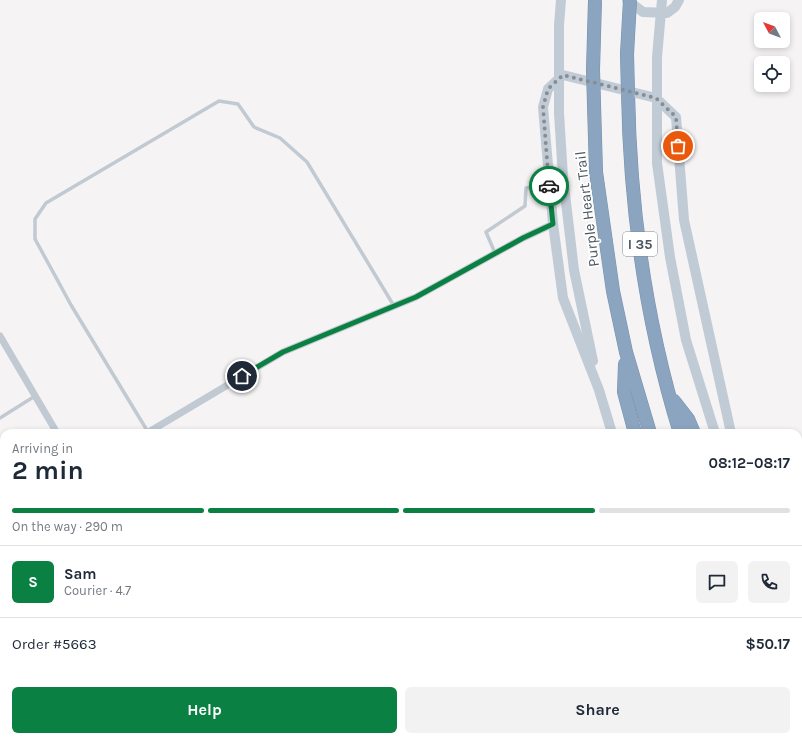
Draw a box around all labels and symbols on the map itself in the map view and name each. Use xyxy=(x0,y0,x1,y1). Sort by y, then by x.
north arrow xyxy=(754,12,790,48)
pin xyxy=(661,129,695,163)
street label: Purple Heart Trail xyxy=(571,150,603,268)
courier xyxy=(529,166,569,206)
road number: I 35 xyxy=(623,232,657,256)
pin xyxy=(225,359,259,393)

